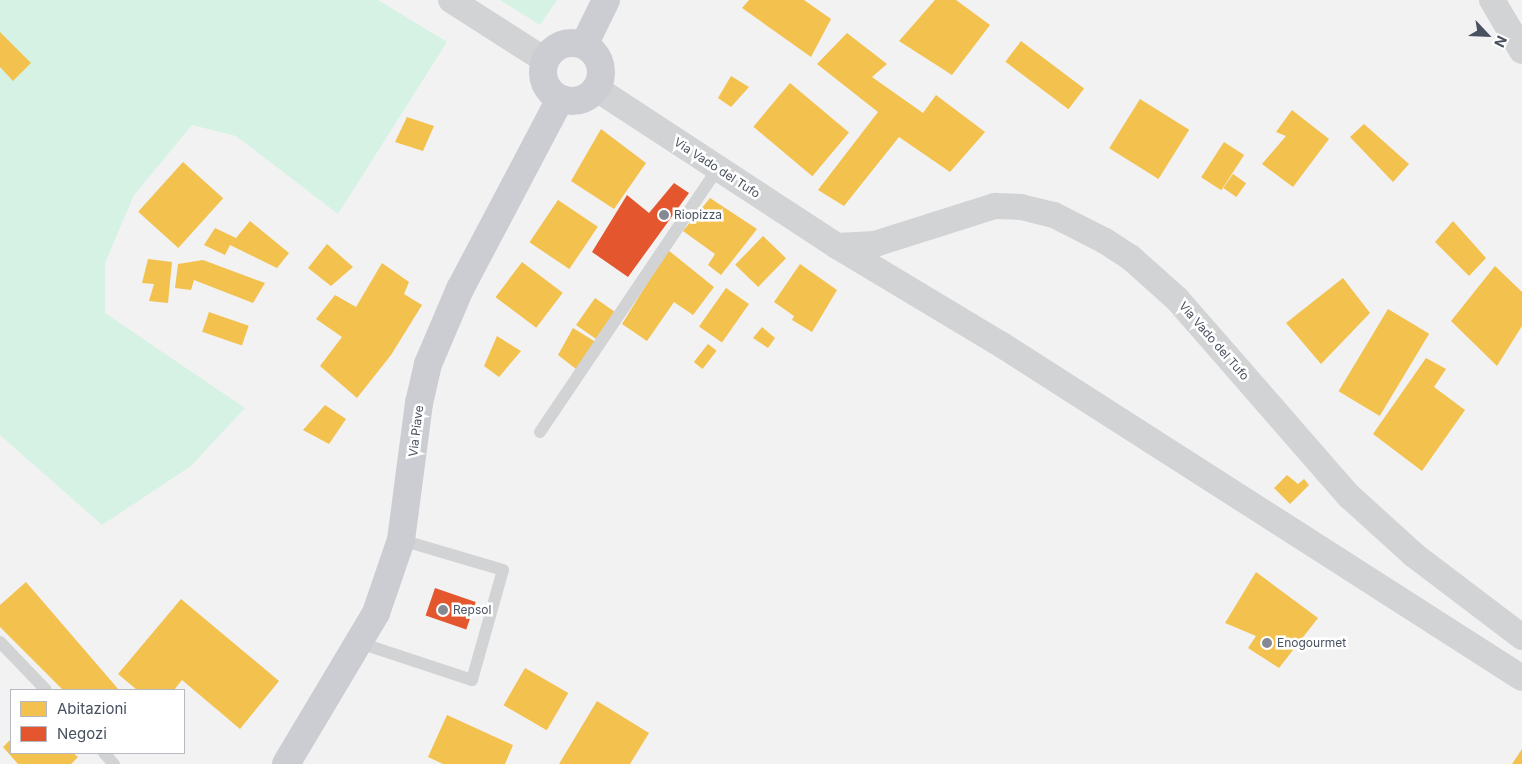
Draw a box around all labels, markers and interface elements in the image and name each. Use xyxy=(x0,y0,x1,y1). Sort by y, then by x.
north arrow xyxy=(1462,10,1512,60)
text: N xyxy=(1491,33,1511,50)
street label: Via Vado del Tufo xyxy=(671,135,763,201)
place label: Riopizza xyxy=(674,208,722,222)
marker: Riopizza xyxy=(658,209,670,221)
street label: Via Vado del Tufo xyxy=(1176,299,1252,383)
street label: Via Piave xyxy=(406,404,426,458)
place label: Repsol xyxy=(453,603,491,617)
marker: Repsol xyxy=(437,604,449,616)
place label: Enogourmet xyxy=(1277,636,1346,650)
marker: Enogourmet xyxy=(1261,637,1273,649)
legend xyxy=(10,689,185,754)
text: Abitazioni xyxy=(57,699,127,718)
text: Negozi xyxy=(57,724,107,743)

